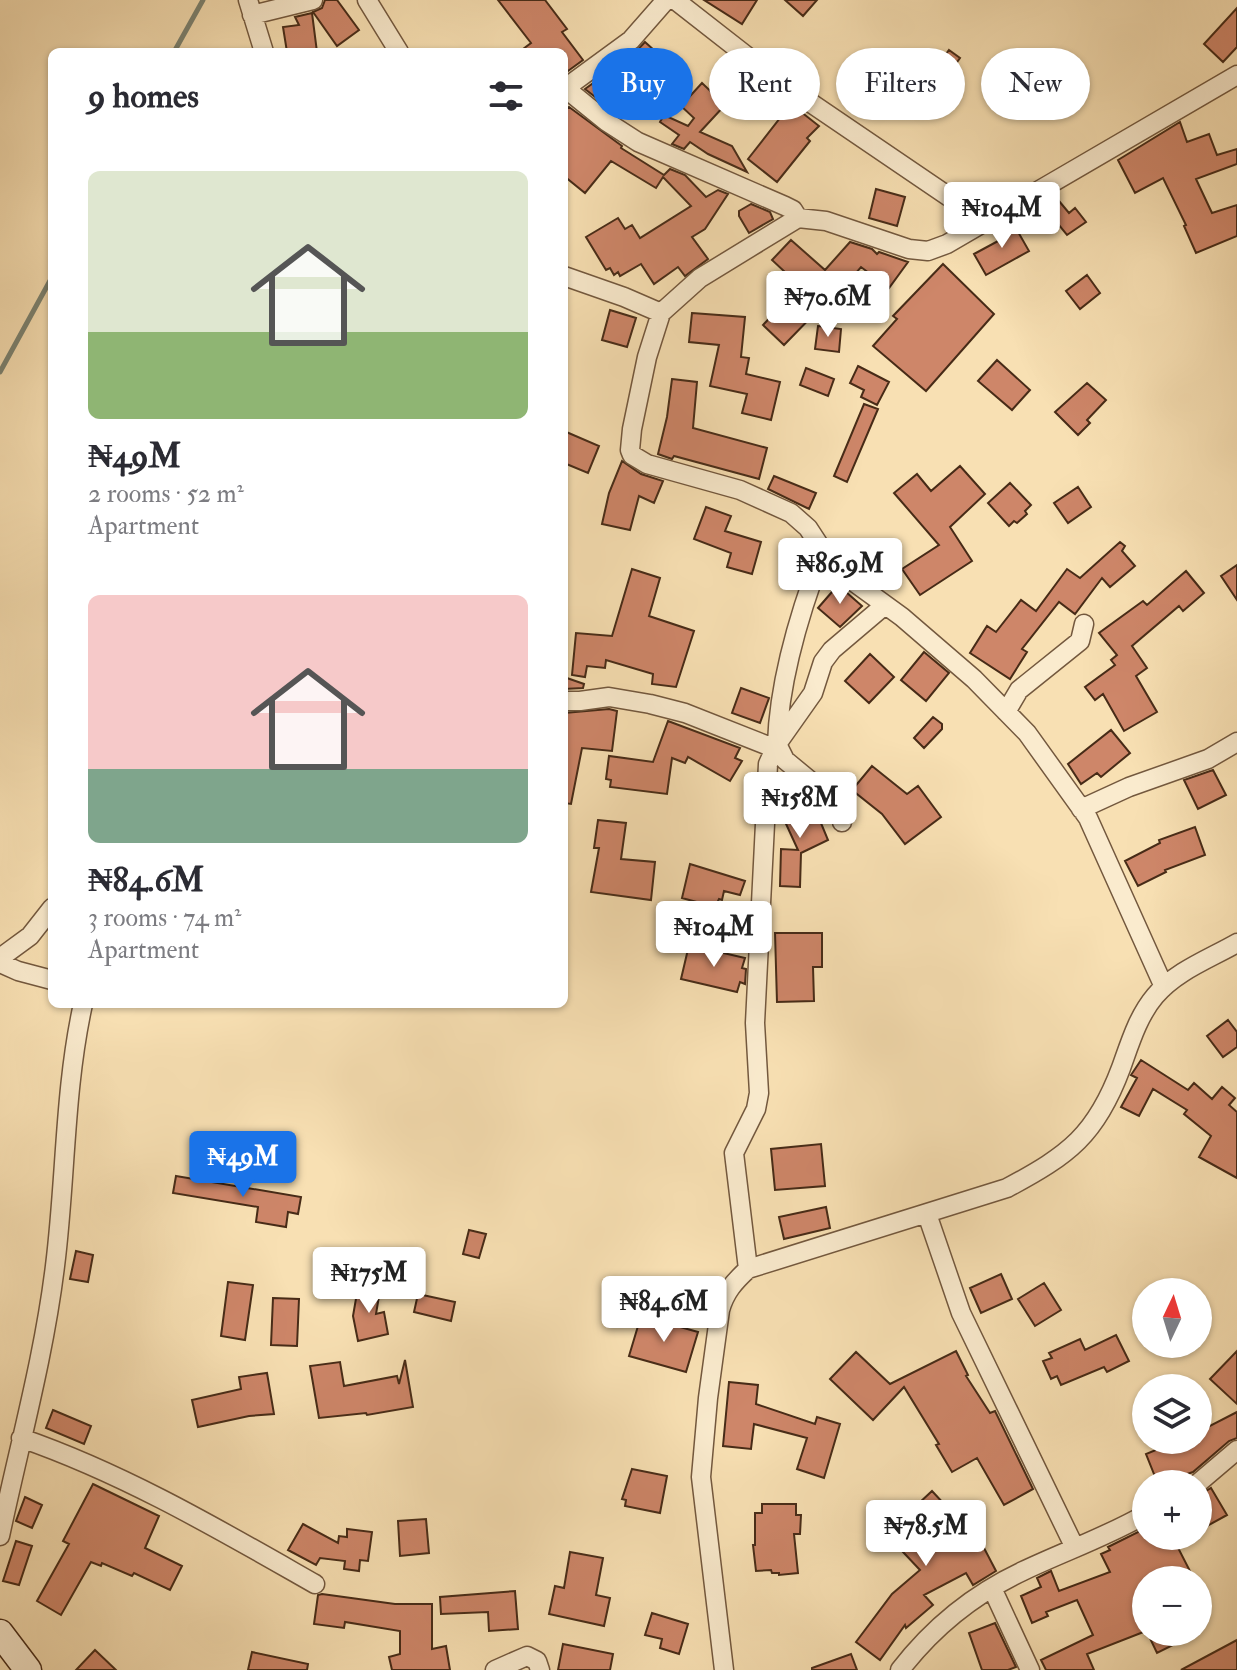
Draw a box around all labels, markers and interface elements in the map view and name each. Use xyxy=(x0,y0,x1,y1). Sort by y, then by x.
chip: Buy xyxy=(592,48,693,120)
chip: Rent xyxy=(709,48,820,120)
chip: Filters xyxy=(836,48,965,120)
chip: New xyxy=(981,48,1090,120)
icon: filters xyxy=(484,74,528,118)
text: 9 homes xyxy=(88,75,199,118)
pin: ₦104M xyxy=(946,182,1058,250)
text: ₦104M xyxy=(962,192,1042,224)
icon: home xyxy=(236,223,380,367)
pin: ₦70.6M xyxy=(763,271,893,339)
text: ₦70.6M xyxy=(784,281,872,313)
text: ₦49M xyxy=(88,435,181,478)
text: 2 rooms · 52 m² xyxy=(88,478,244,510)
text: Apartment xyxy=(88,510,199,542)
pin: ₦86.9M xyxy=(775,538,905,606)
text: ₦86.9M xyxy=(796,548,884,580)
icon: home xyxy=(236,647,380,791)
pin: ₦158M xyxy=(744,772,856,840)
text: ₦158M xyxy=(762,782,838,814)
text: ₦84.6M xyxy=(88,859,204,902)
pin: ₦104M xyxy=(658,901,770,969)
text: 3 rooms · 74 m² xyxy=(88,902,241,934)
text: ₦104M xyxy=(674,911,754,943)
text: Apartment xyxy=(88,934,199,966)
pin: ₦49M xyxy=(196,1131,290,1199)
text: ₦49M xyxy=(207,1141,279,1173)
pin: ₦175M xyxy=(313,1247,425,1315)
text: ₦175M xyxy=(331,1257,407,1289)
pin: ₦84.6M xyxy=(599,1276,729,1344)
north arrow xyxy=(1132,1278,1212,1358)
map controls xyxy=(1132,1278,1212,1646)
text: ₦84.6M xyxy=(620,1286,708,1318)
button: layers xyxy=(1132,1374,1212,1454)
button: + xyxy=(1132,1470,1212,1550)
pin: ₦78.5M xyxy=(861,1500,991,1568)
text: ₦78.5M xyxy=(884,1510,968,1542)
button: − xyxy=(1132,1566,1212,1646)

